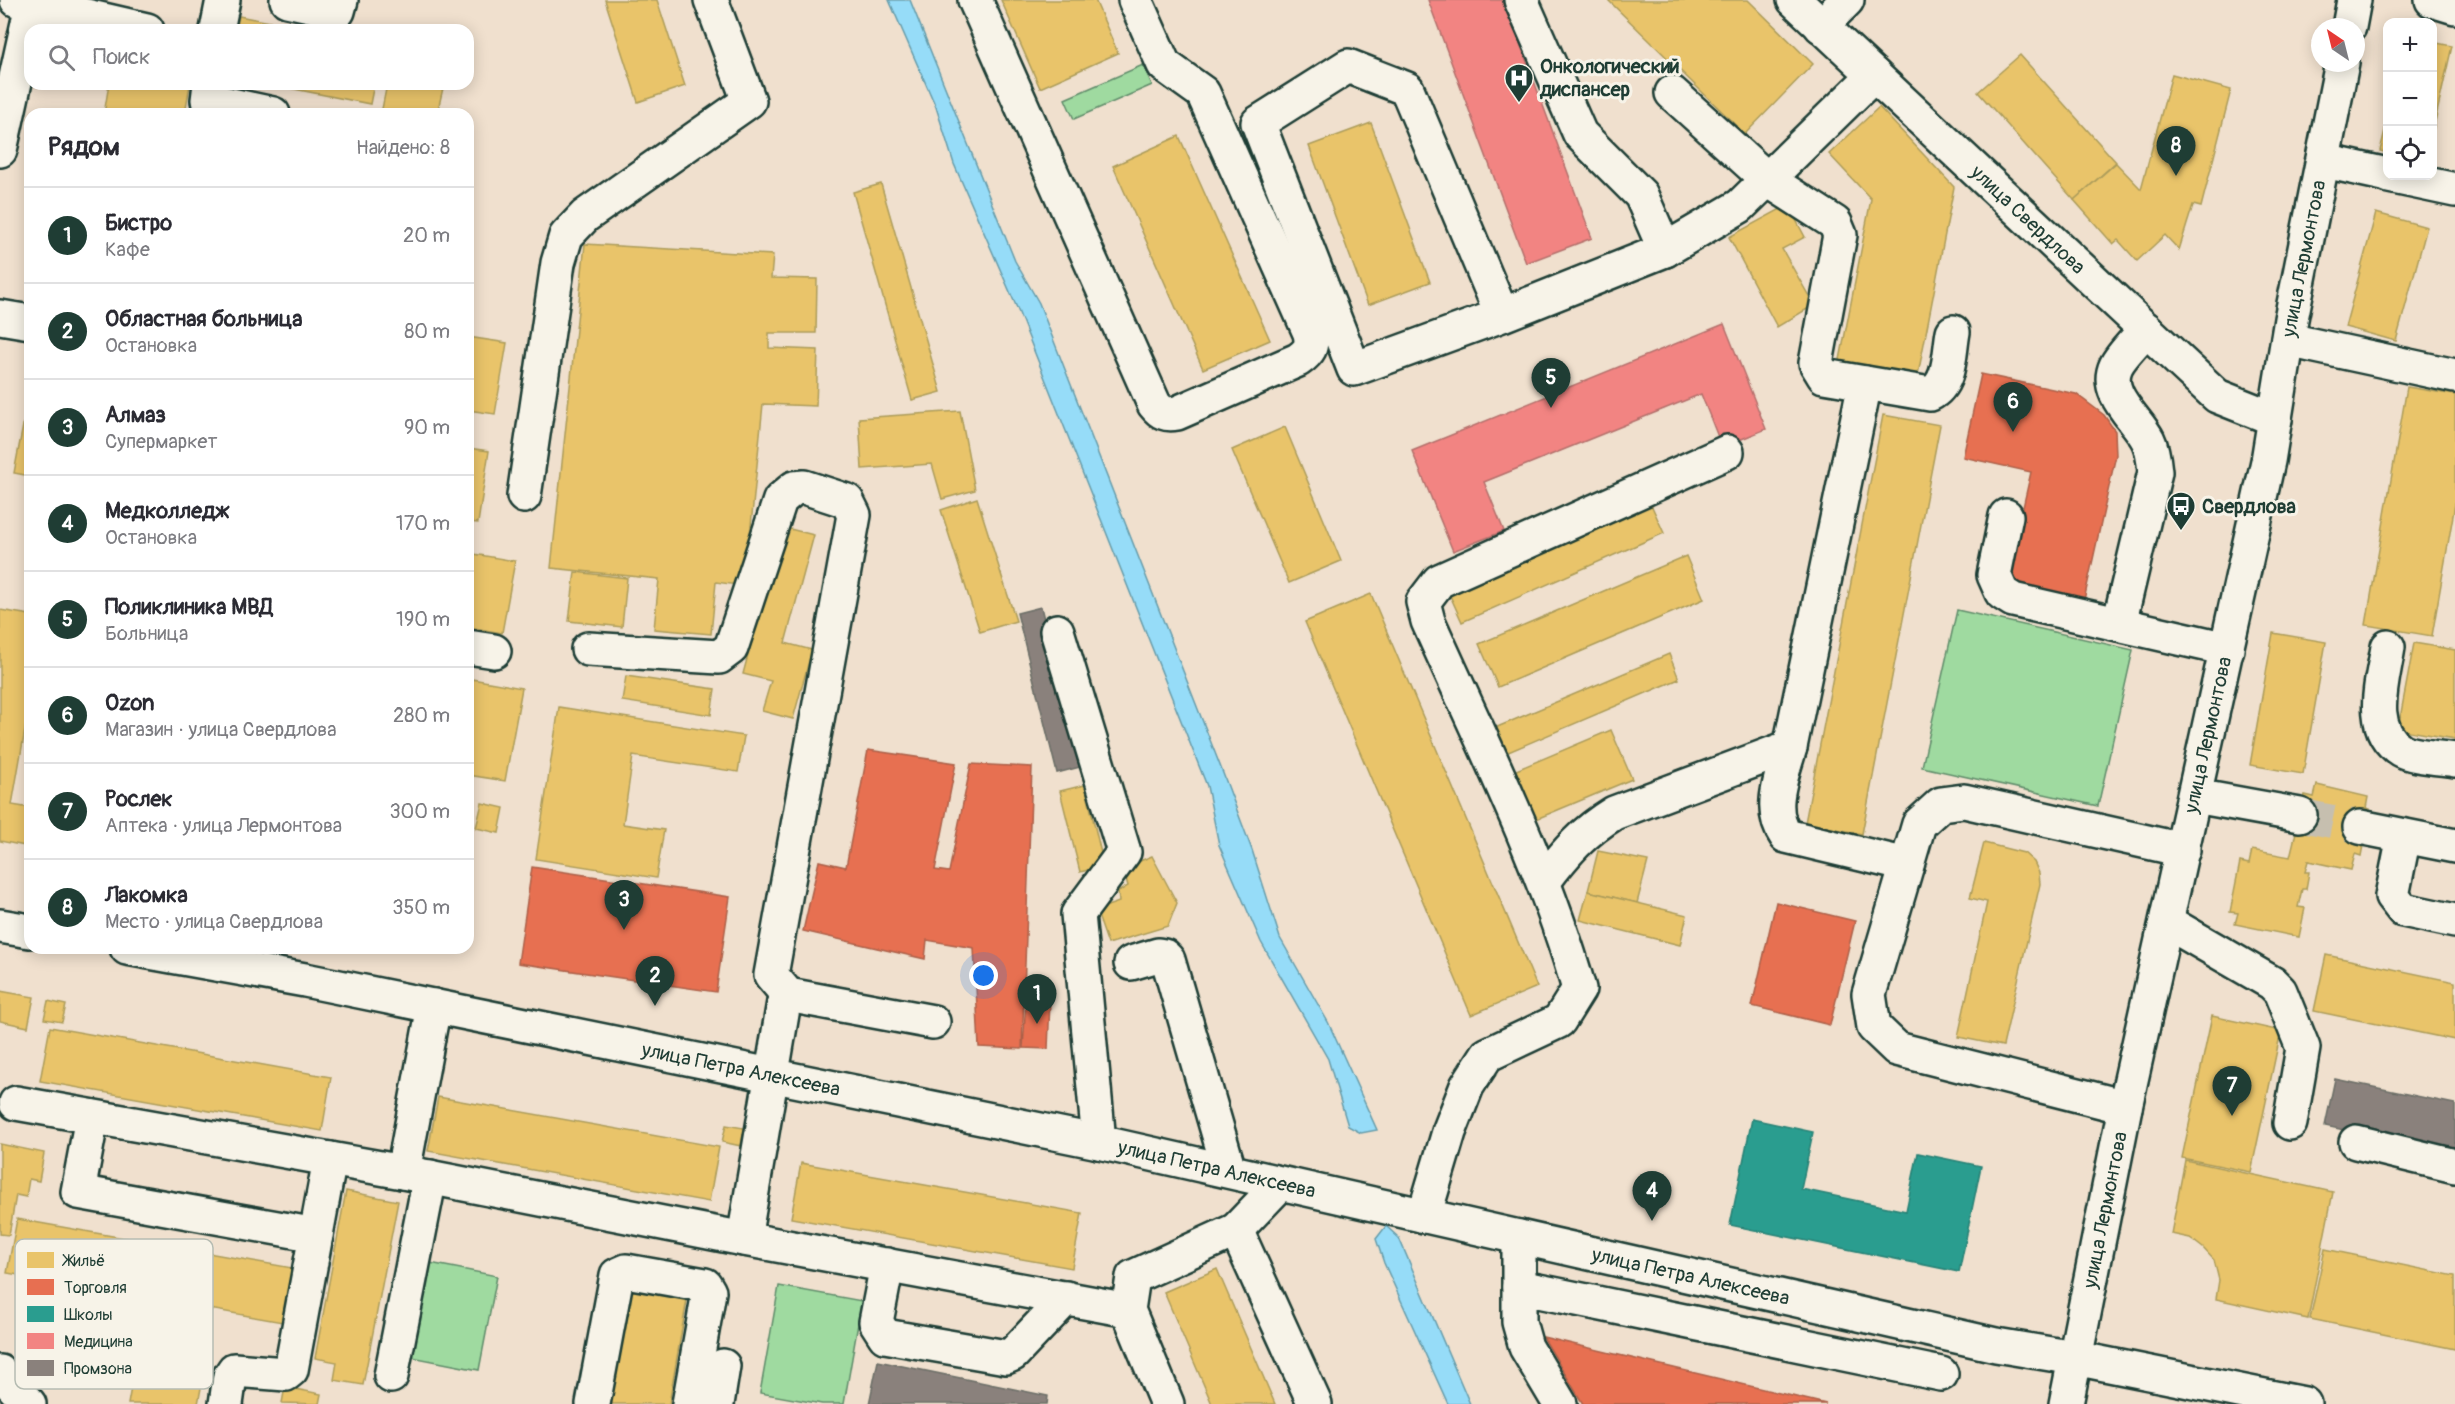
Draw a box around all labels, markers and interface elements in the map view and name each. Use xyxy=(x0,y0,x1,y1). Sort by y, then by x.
north arrow xyxy=(2311,18,2365,72)
map controls xyxy=(2383,18,2437,180)
button: + xyxy=(2383,18,2437,72)
search box xyxy=(24,24,474,90)
icon: search xyxy=(45,41,78,74)
text: Поиск xyxy=(93,43,150,71)
place label: Онкологический диспансер xyxy=(1539,54,1680,102)
hospital icon: Онкологический диспансер xyxy=(1503,62,1535,104)
button: − xyxy=(2383,72,2437,126)
pin: 8 xyxy=(2156,126,2196,176)
button: locate xyxy=(2383,126,2437,180)
text: Рядом xyxy=(48,131,120,163)
text: Найдено: 8 xyxy=(356,135,450,160)
street label: улица Свердлова xyxy=(1965,159,2091,279)
street label: улица Лермонтова xyxy=(2276,178,2331,340)
text: Бистро xyxy=(105,209,172,237)
text: 1 xyxy=(64,223,71,248)
text: 20 m xyxy=(403,223,450,248)
text: Кафе xyxy=(105,237,150,262)
text: Областная больница xyxy=(105,305,302,333)
text: 2 xyxy=(62,319,73,344)
text: 80 m xyxy=(404,319,450,344)
text: Остановка xyxy=(105,333,197,358)
pin: 5 xyxy=(1532,358,1570,408)
pin: 6 xyxy=(1994,382,2032,432)
text: Алмаз xyxy=(105,401,166,429)
text: 3 xyxy=(62,415,73,440)
text: 90 m xyxy=(404,415,450,440)
text: Супермаркет xyxy=(105,429,217,454)
bus stop icon: Свердлова xyxy=(2165,490,2197,532)
place label: Свердлова xyxy=(2202,494,2296,519)
text: Медколледж xyxy=(105,497,229,525)
text: 4 xyxy=(62,511,73,536)
text: 170 m xyxy=(396,511,450,536)
text: Остановка xyxy=(105,525,197,550)
text: Поликлиника МВД xyxy=(105,593,273,621)
text: 5 xyxy=(62,607,73,632)
text: 190 m xyxy=(396,607,450,632)
text: Больница xyxy=(105,621,188,646)
street label: улица Лермонтова xyxy=(2178,654,2237,816)
text: Ozon xyxy=(105,689,154,717)
text: 6 xyxy=(62,703,73,728)
text: 280 m xyxy=(393,703,450,728)
text: Магазин · улица Свердлова xyxy=(105,717,337,742)
text: Рослек xyxy=(105,785,173,813)
text: 7 xyxy=(62,799,73,824)
text: 300 m xyxy=(389,799,450,824)
text: Аптека · улица Лермонтова xyxy=(105,813,342,838)
pin: 3 xyxy=(604,880,644,930)
text: Лакомка xyxy=(105,881,188,909)
text: 8 xyxy=(62,895,73,920)
text: 350 m xyxy=(392,895,450,920)
text: Место · улица Свердлова xyxy=(105,909,323,934)
pin: 2 xyxy=(636,956,674,1006)
your location xyxy=(969,961,998,990)
pin: 1 xyxy=(1018,974,1056,1024)
street label: улица Петра Алексеева xyxy=(639,1037,843,1102)
pin: 7 xyxy=(2212,1066,2252,1116)
street label: улица Лермонтова xyxy=(2077,1129,2133,1291)
street label: улица Петра Алексеева xyxy=(1114,1134,1318,1204)
pin: 4 xyxy=(1632,1172,1672,1221)
legend xyxy=(15,1239,213,1389)
street label: улица Петра Алексеева xyxy=(1588,1242,1792,1311)
text: Жильё xyxy=(61,1251,105,1271)
text: Торговля xyxy=(64,1278,127,1298)
text: Школы xyxy=(64,1305,113,1325)
text: Медицина xyxy=(64,1332,133,1352)
text: Промзона xyxy=(64,1359,132,1379)

